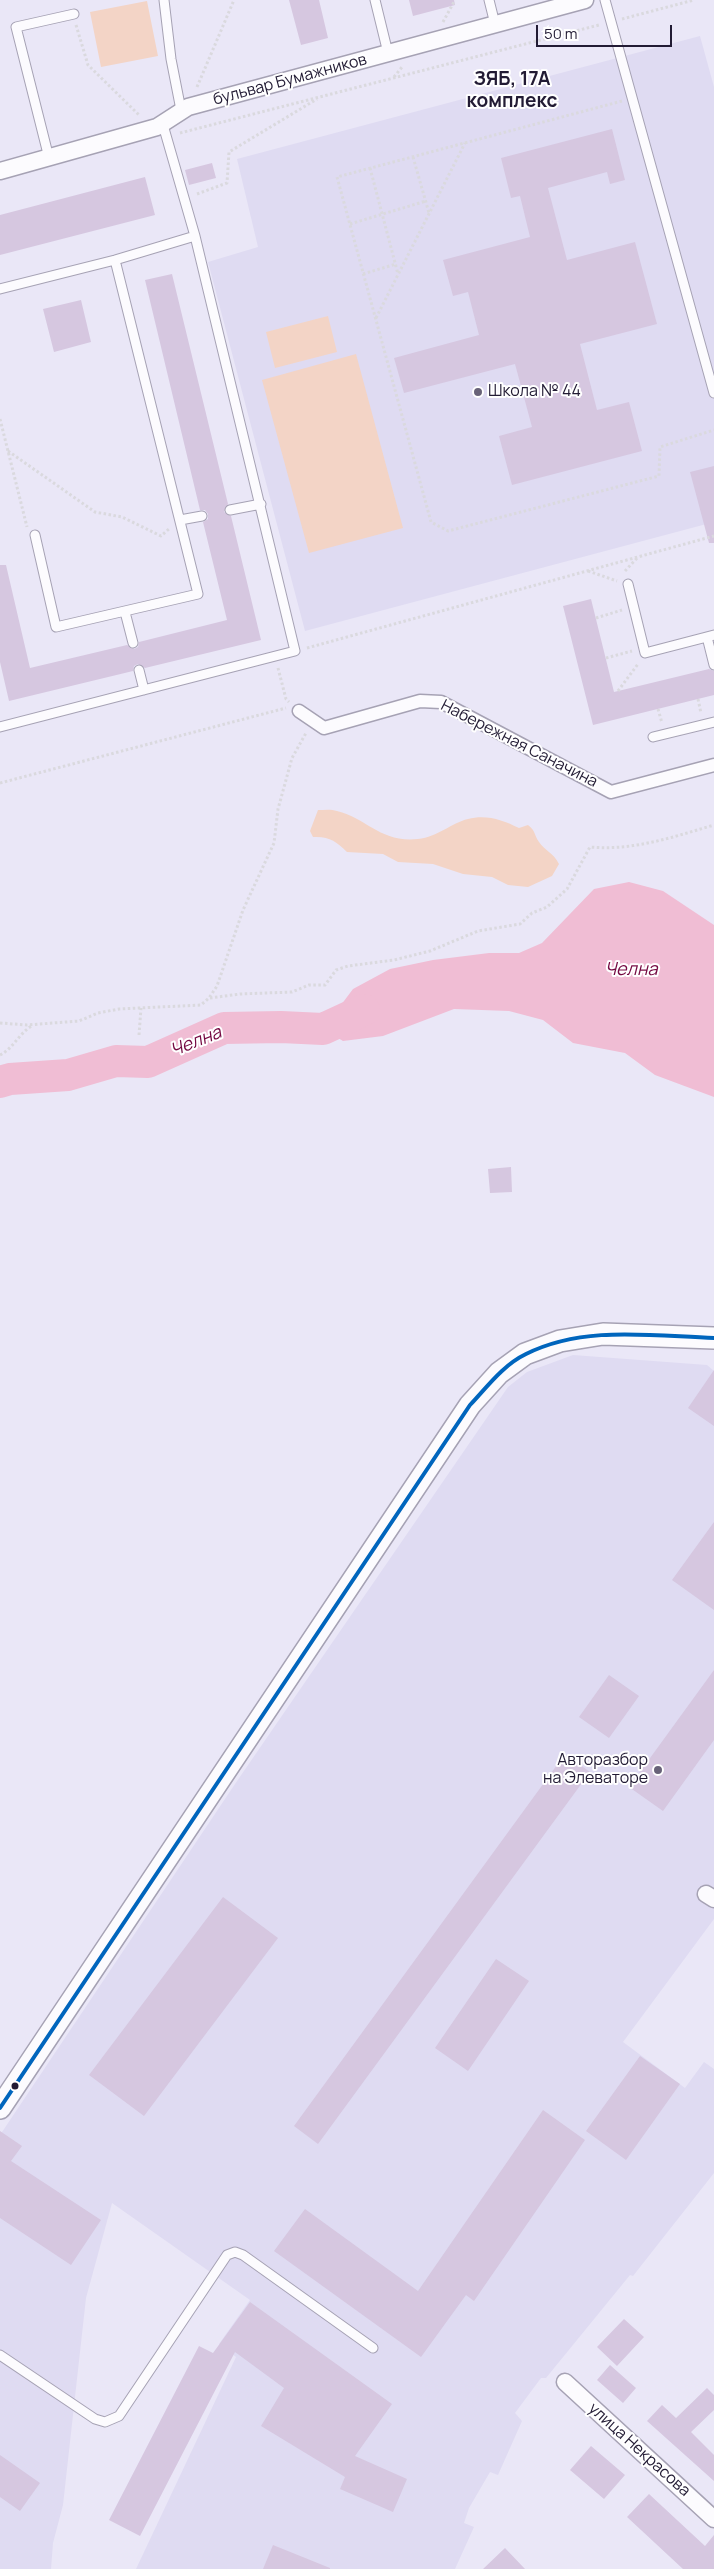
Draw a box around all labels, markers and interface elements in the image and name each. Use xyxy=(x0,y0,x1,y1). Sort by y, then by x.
scale bar xyxy=(539,15,675,47)
text: 50 m xyxy=(544,23,578,44)
street label: бульвар Бумажников xyxy=(211,50,369,110)
district label: ЗЯБ, 17А комплекс xyxy=(467,69,557,113)
place label: Школа № 44 xyxy=(488,382,581,402)
marker: Школа № 44 xyxy=(472,386,484,398)
street label: Набережная Саначина xyxy=(437,696,601,792)
water label: Челна xyxy=(604,959,658,981)
water label: Челна xyxy=(167,1022,225,1062)
place label: Авторазбор на Элеваторе xyxy=(543,1751,648,1789)
marker: Авторазбор на Элеваторе xyxy=(652,1764,664,1776)
unlabelled marker xyxy=(10,2081,20,2091)
street label: улица Некрасова xyxy=(584,2399,694,2501)

